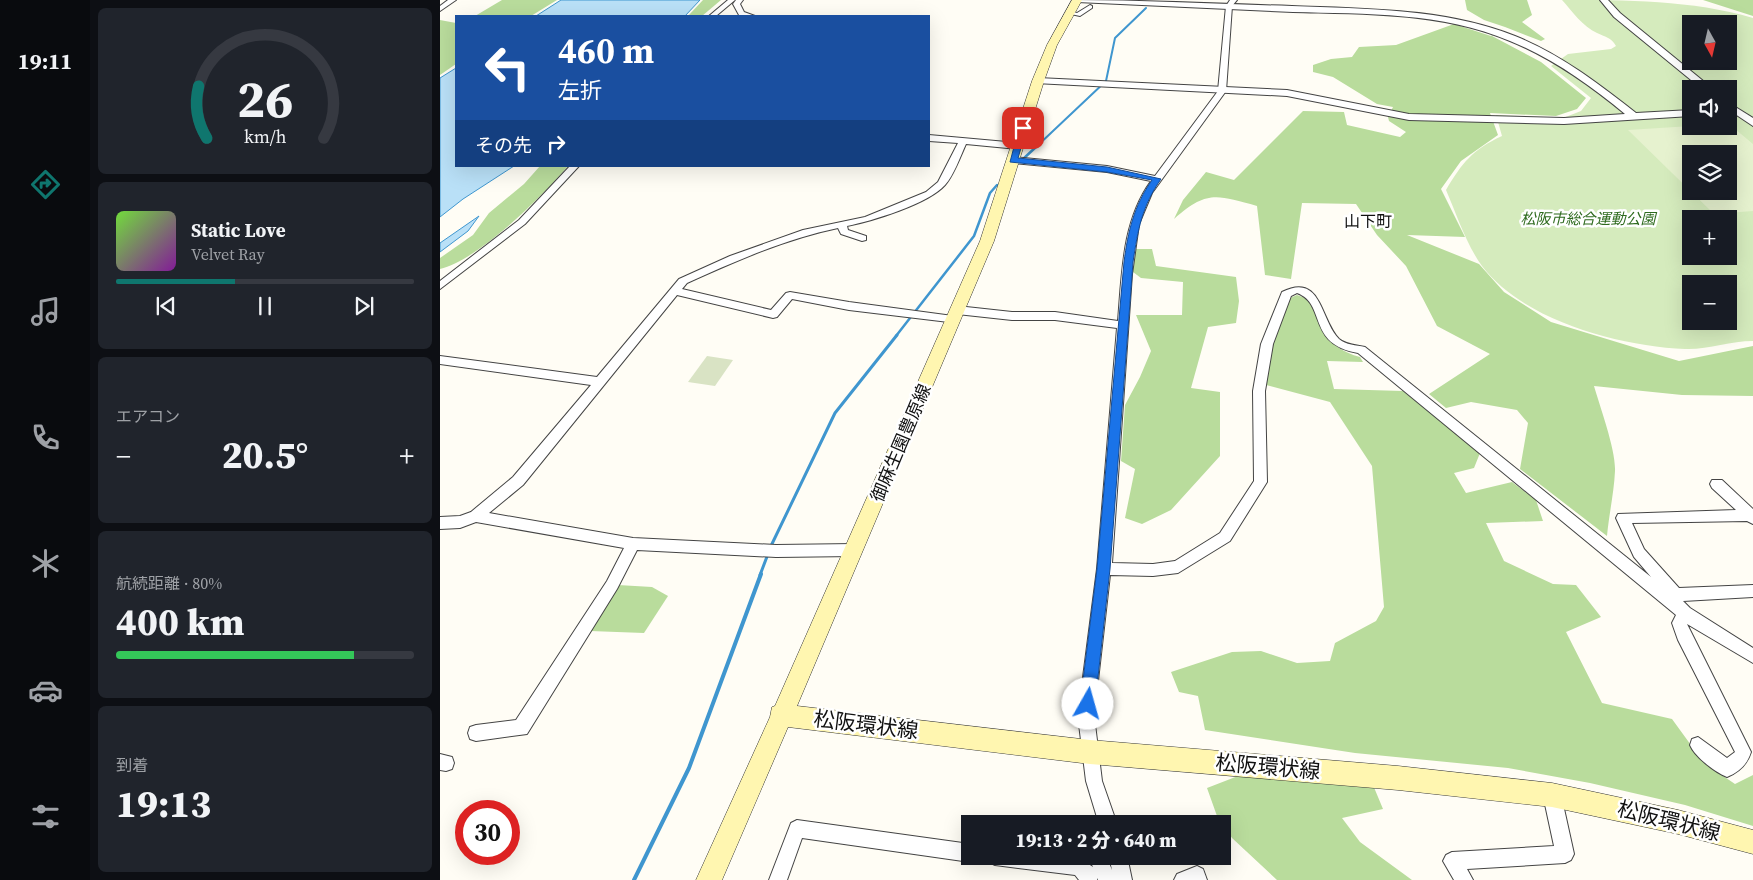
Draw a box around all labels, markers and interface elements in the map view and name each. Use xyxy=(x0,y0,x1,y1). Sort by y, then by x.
north arrow xyxy=(1682,15,1738,70)
map controls xyxy=(1682,15,1737,330)
text: 460 m xyxy=(558,27,654,75)
icon: left xyxy=(475,35,540,100)
text: 19:11 xyxy=(18,46,72,76)
text: 26 xyxy=(237,63,293,134)
text: 左折 xyxy=(558,75,602,105)
button: sound xyxy=(1682,80,1737,135)
pin xyxy=(1002,107,1044,149)
icon: arrive xyxy=(1009,114,1037,142)
text: km/h xyxy=(244,124,287,149)
icon: right xyxy=(542,130,570,158)
text: その先 xyxy=(475,132,532,158)
button: layers xyxy=(1682,145,1737,200)
icon: directions xyxy=(28,167,63,202)
park label: 松阪市総合運動公園 xyxy=(1520,208,1657,229)
district label: 山下町 xyxy=(1344,210,1392,232)
button: + xyxy=(1682,210,1737,265)
text: Static Love xyxy=(191,217,286,243)
text: Velvet Ray xyxy=(191,243,265,265)
button: − xyxy=(1682,275,1737,330)
icon: previous xyxy=(152,292,180,320)
icon: pause xyxy=(251,292,279,320)
icon: next xyxy=(350,292,378,320)
icon: music xyxy=(28,294,63,329)
street label: 御麻生園豊原線 xyxy=(864,380,937,506)
text: エアコン xyxy=(116,405,180,427)
icon: phone xyxy=(28,420,63,455)
text: 20.5° xyxy=(222,429,308,481)
text: − xyxy=(116,437,131,475)
text: + xyxy=(399,437,414,475)
icon: climate xyxy=(28,546,63,581)
text: 航続距離 · 80% xyxy=(116,572,222,594)
text: 400 km xyxy=(116,596,244,648)
icon: car xyxy=(28,673,63,708)
position arrow xyxy=(1061,677,1113,729)
street label: 松阪環状線 xyxy=(812,704,920,745)
street label: 松阪環状線 xyxy=(1214,747,1322,786)
text: 到着 xyxy=(116,754,148,776)
text: 19:13 xyxy=(116,778,211,830)
street label: 松阪環状線 xyxy=(1615,794,1724,847)
icon: filters xyxy=(28,799,63,834)
speed limit sign: 30 xyxy=(455,800,520,865)
text: 19:13 · 2 分 · 640 m xyxy=(1015,827,1177,853)

